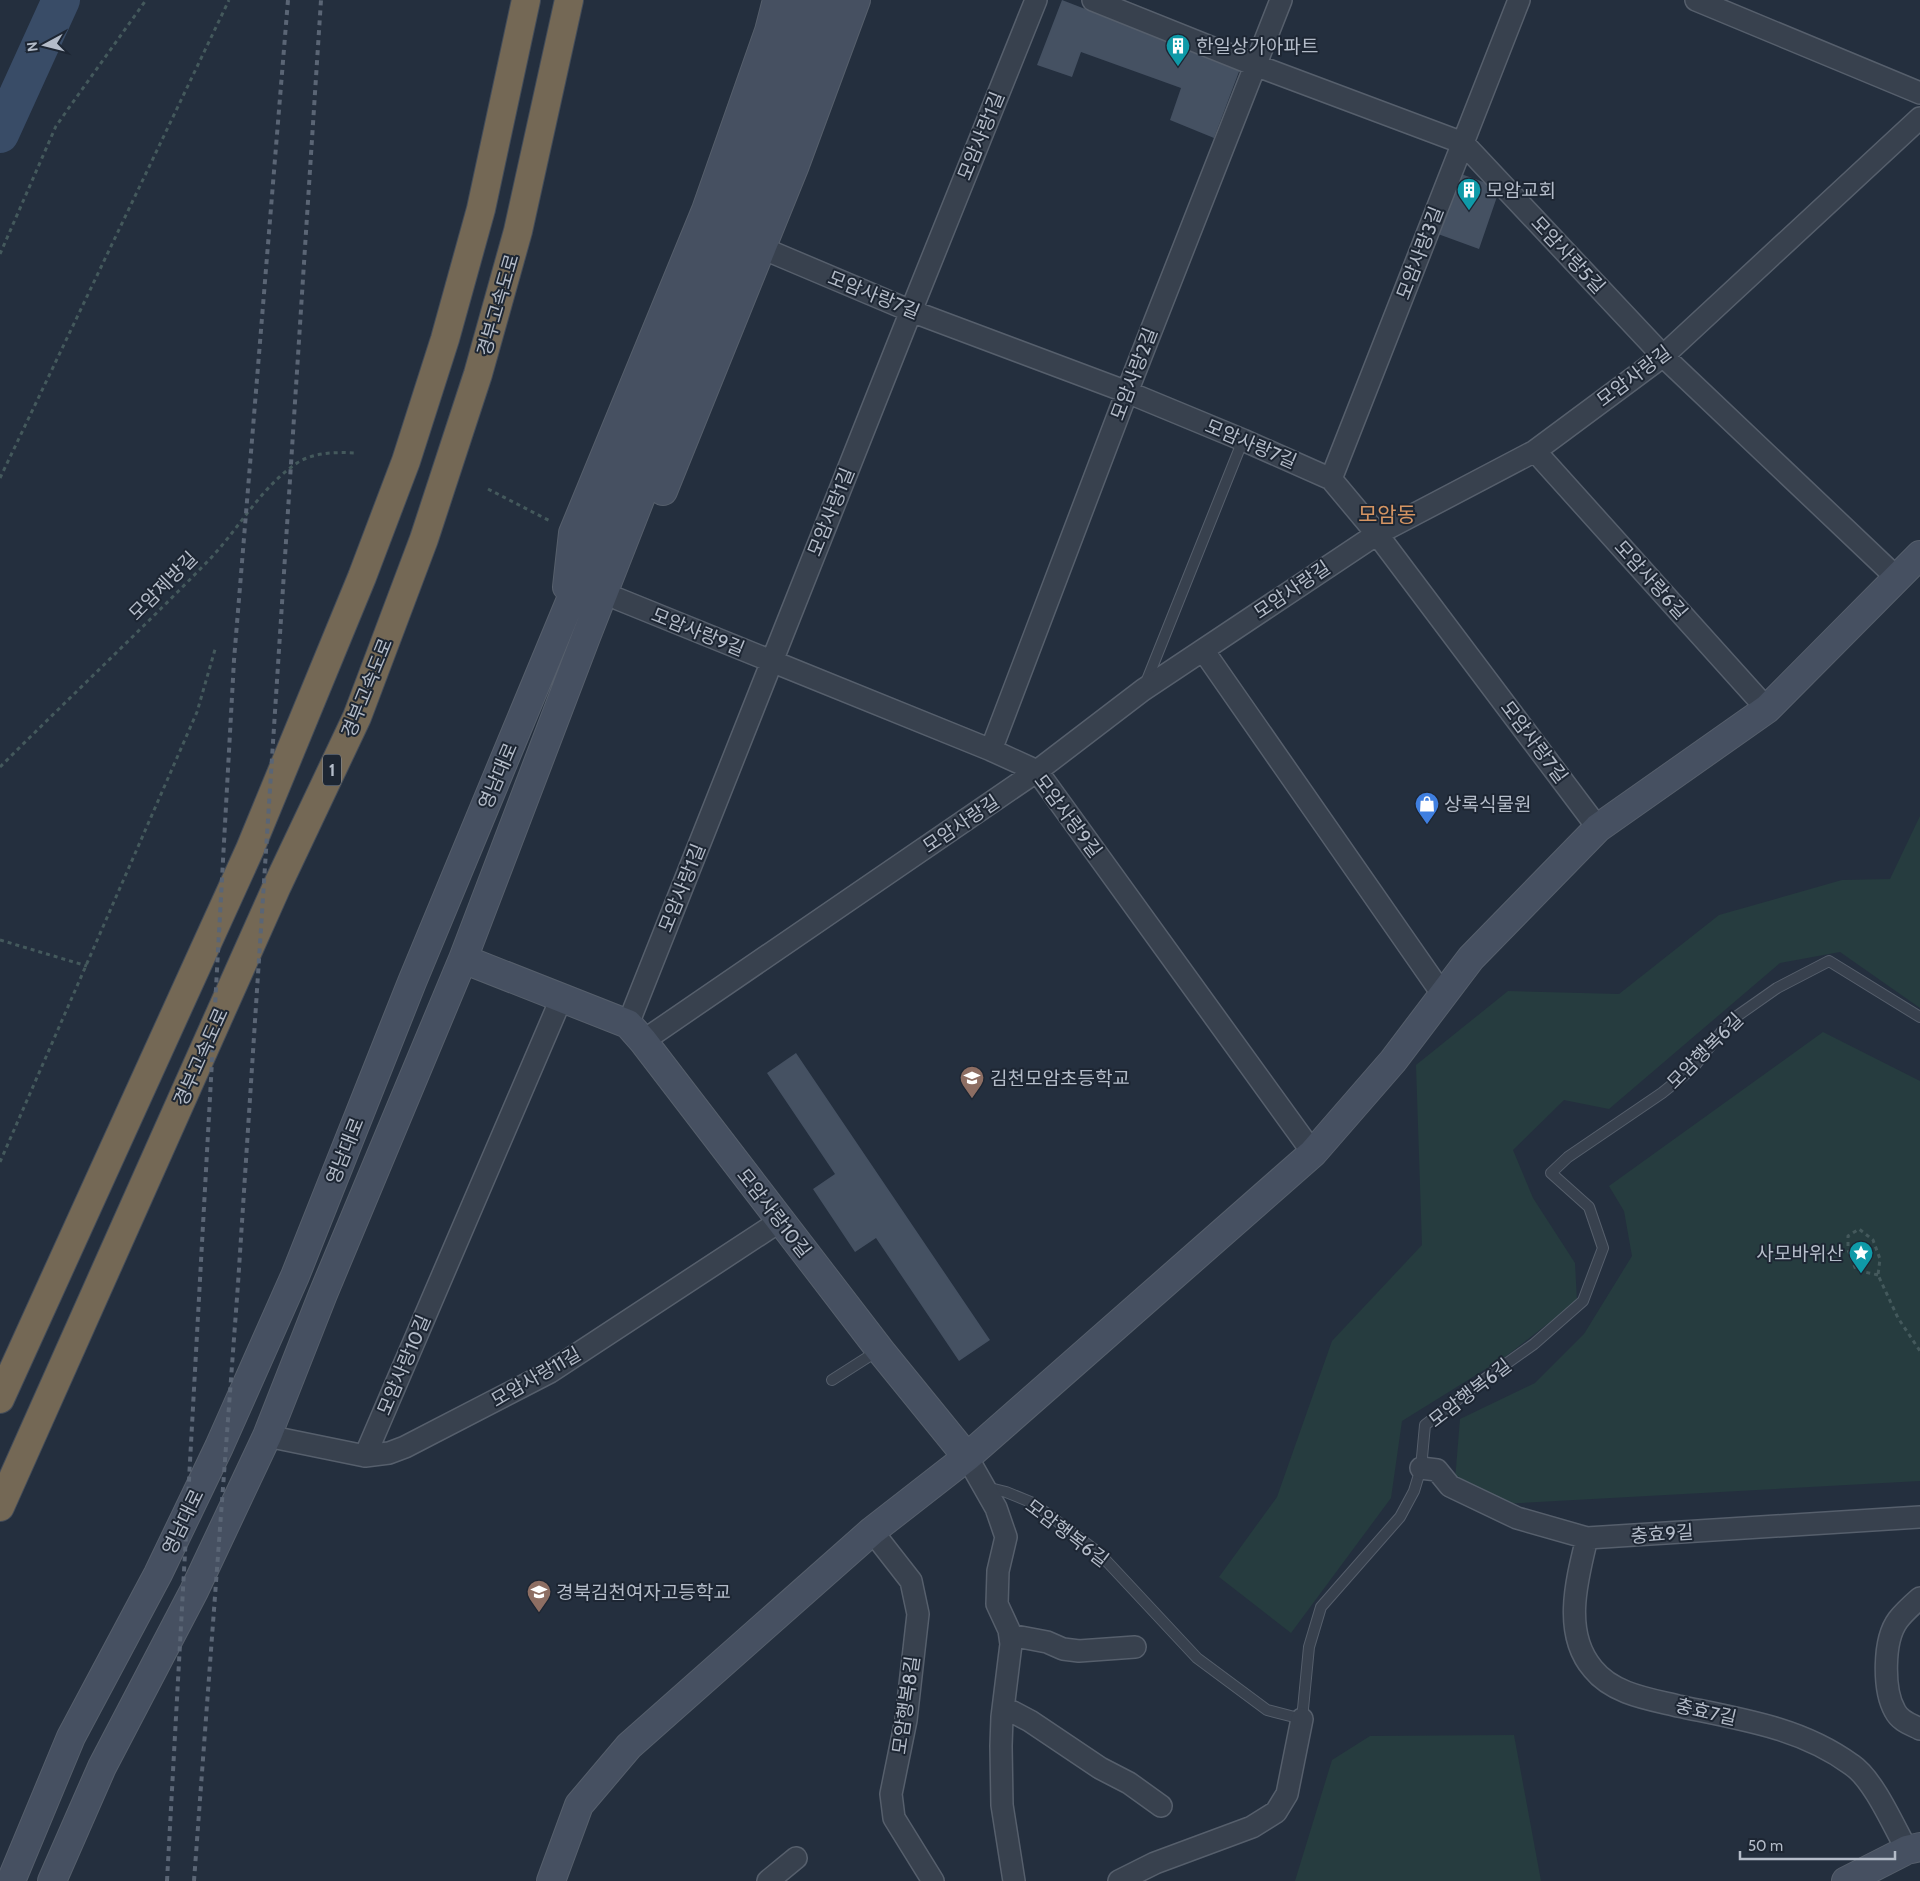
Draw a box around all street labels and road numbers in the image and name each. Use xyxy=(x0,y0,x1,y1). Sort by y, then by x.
street label: 모암사랑1길 xyxy=(953,88,1009,184)
street label: 모암사랑3길 xyxy=(1392,203,1448,303)
street label: 모암사랑5길 xyxy=(1526,211,1610,299)
street label: 경부고속도로 xyxy=(472,251,524,359)
street label: 모암사랑7길 xyxy=(825,266,923,324)
street label: 모암사랑2길 xyxy=(1106,324,1162,424)
street label: 모암사랑길 xyxy=(1592,341,1676,411)
street label: 모암사랑7길 xyxy=(1202,414,1300,474)
street label: 모암사랑1길 xyxy=(803,464,859,560)
street label: 모암사랑6길 xyxy=(1610,536,1692,624)
street label: 모암제방길 xyxy=(124,547,202,625)
street label: 모암사랑길 xyxy=(1249,556,1335,624)
street label: 모암사랑9길 xyxy=(648,603,748,661)
street label: 경부고속도로 xyxy=(337,635,397,741)
street label: 모암사랑7길 xyxy=(1496,696,1572,788)
street label: 영남대로 xyxy=(474,739,522,813)
road number: 1 xyxy=(323,754,341,786)
street label: 모암사랑9길 xyxy=(1029,770,1107,862)
street label: 모암사랑길 xyxy=(918,790,1004,858)
street label: 모암사랑1길 xyxy=(654,840,710,936)
street label: 경부고속도로 xyxy=(169,1004,233,1110)
street label: 모암행복6길 xyxy=(1662,1008,1748,1094)
street label: 영남대로 xyxy=(321,1114,369,1188)
street label: 모암사랑10길 xyxy=(732,1164,816,1262)
street label: 모암사랑10길 xyxy=(373,1311,435,1419)
street label: 모암사랑11길 xyxy=(487,1342,585,1412)
street label: 모암행복6길 xyxy=(1424,1354,1516,1432)
street label: 영남대로 xyxy=(157,1486,209,1558)
street label: 모암행복6길 xyxy=(1021,1494,1113,1572)
street label: 충효9길 xyxy=(1630,1520,1694,1548)
street label: 모암행복8길 xyxy=(888,1654,924,1756)
street label: 충효7길 xyxy=(1673,1694,1739,1730)

